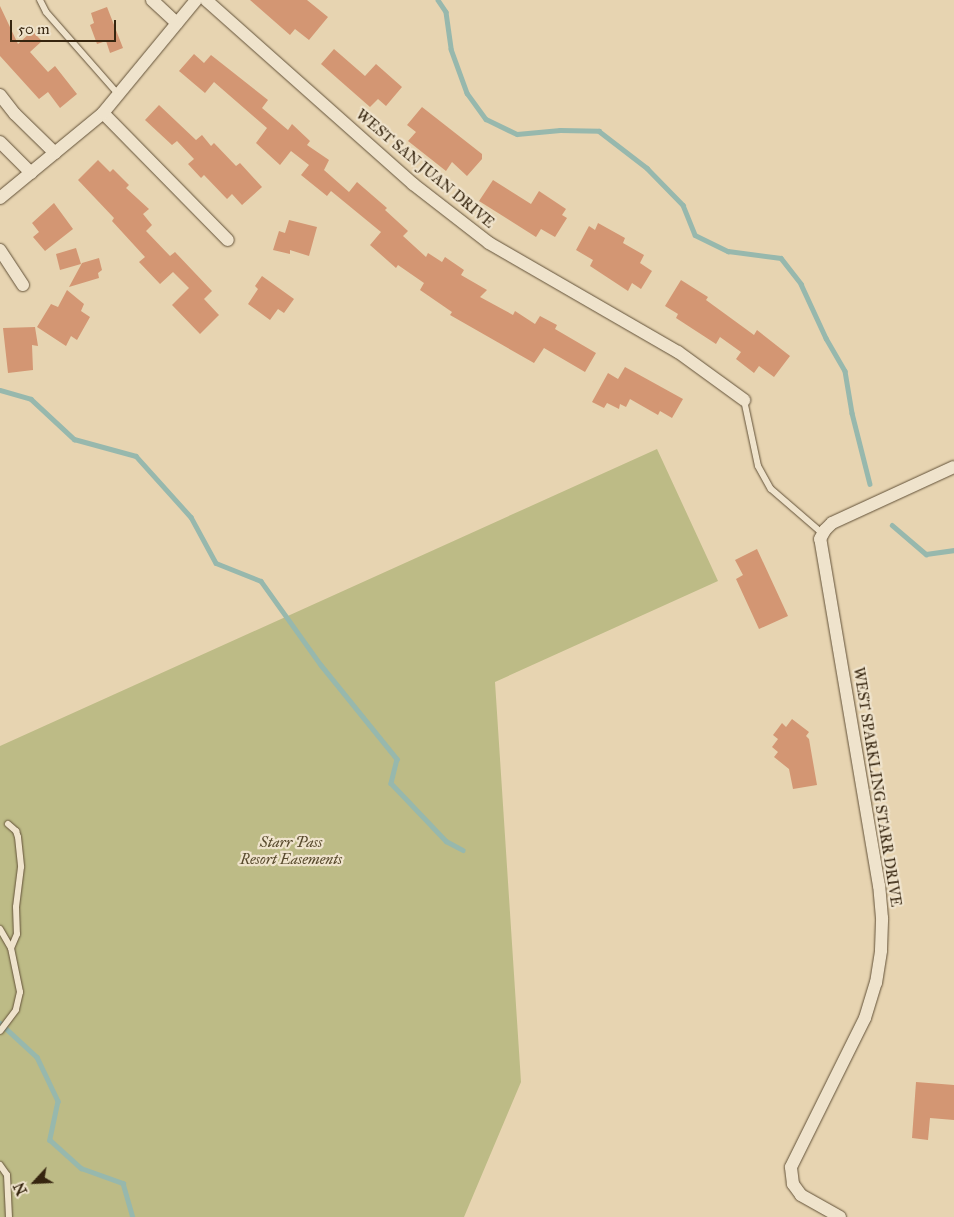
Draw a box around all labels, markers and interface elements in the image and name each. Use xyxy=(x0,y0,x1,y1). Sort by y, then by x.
scale bar xyxy=(12,10,119,42)
text: 50 m xyxy=(18,20,50,38)
street label: WEST SAN JUAN DRIVE xyxy=(352,106,498,232)
street label: WEST SPARKLING STARR DRIVE xyxy=(849,666,905,908)
park label: Starr Pass Resort Easements xyxy=(240,833,342,868)
north arrow xyxy=(10,1157,60,1207)
text: N xyxy=(11,1180,31,1198)

